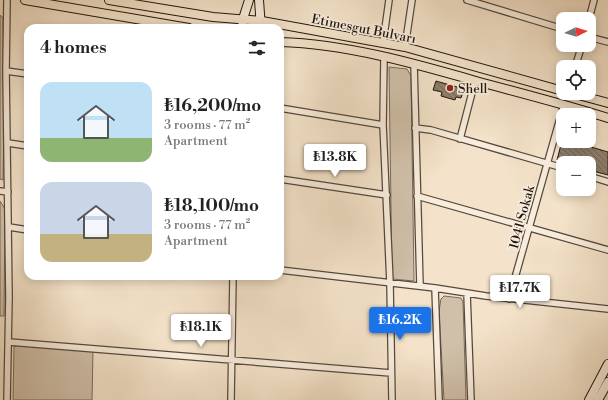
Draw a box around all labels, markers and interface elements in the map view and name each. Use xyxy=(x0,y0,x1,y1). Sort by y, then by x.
street label: Etimesgut Bulvarı xyxy=(310,11,418,47)
north arrow xyxy=(556,12,596,52)
map controls xyxy=(556,12,596,196)
text: 4 homes xyxy=(40,37,107,59)
icon: filters xyxy=(246,37,268,59)
button: locate xyxy=(556,60,596,100)
place label: Shell xyxy=(458,81,488,97)
marker: Shell xyxy=(445,83,455,93)
text: ₺16,200/mo xyxy=(164,95,261,117)
icon: home xyxy=(72,98,120,146)
button: + xyxy=(556,108,596,148)
text: 3 rooms · 77 m² xyxy=(164,117,250,133)
text: Apartment xyxy=(164,133,228,149)
pin: ₺13.8K xyxy=(302,144,368,178)
text: ₺13.8K xyxy=(313,149,357,165)
button: − xyxy=(556,156,596,196)
street label: 1041 Sokak xyxy=(506,183,538,251)
text: ₺18,100/mo xyxy=(164,195,259,217)
icon: home xyxy=(72,198,120,246)
text: 3 rooms · 77 m² xyxy=(164,217,250,233)
text: Apartment xyxy=(164,233,228,249)
pin: ₺17.7K xyxy=(487,275,553,309)
text: ₺17.7K xyxy=(499,280,541,296)
pin: ₺16.2K xyxy=(367,307,433,341)
text: ₺16.2K xyxy=(378,312,422,328)
pin: ₺18.1K xyxy=(168,314,234,348)
text: ₺18.1K xyxy=(180,319,222,335)

